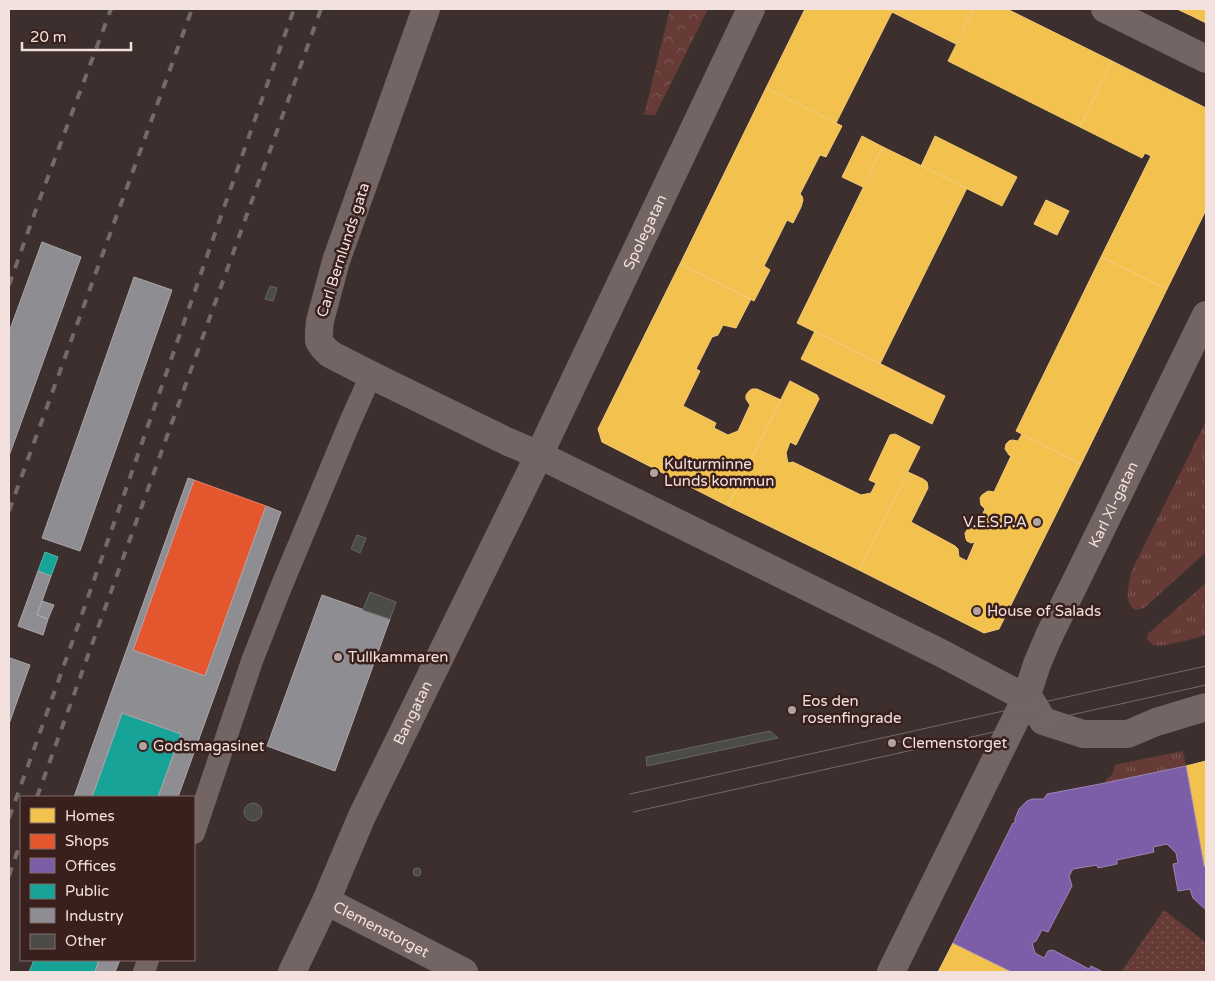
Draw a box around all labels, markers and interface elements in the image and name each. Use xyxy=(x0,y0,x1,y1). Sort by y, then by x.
scale bar xyxy=(22,20,131,52)
text: 20 m xyxy=(30,28,67,46)
street label: Carl Bernlunds gata xyxy=(313,180,373,320)
street label: Spolegatan xyxy=(619,192,671,272)
place label: Kulturminne Lunds kommun xyxy=(664,455,774,490)
street label: Karl XI-gatan xyxy=(1085,459,1142,550)
marker: Kulturminne Lunds kommun xyxy=(648,467,660,479)
place label: V.E.S.P.A xyxy=(963,513,1027,531)
marker: V.E.S.P.A xyxy=(1031,516,1043,528)
place label: House of Salads xyxy=(987,602,1101,620)
marker: House of Salads xyxy=(971,605,983,617)
place label: Tullkammaren xyxy=(348,648,448,666)
marker: Tullkammaren xyxy=(332,651,344,663)
street label: Bangatan xyxy=(389,678,436,748)
place label: Eos den rosenfingrade xyxy=(802,692,902,727)
marker: Eos den rosenfingrade xyxy=(786,704,798,716)
place label: Clemenstorget xyxy=(902,734,1007,752)
place label: Godsmagasinet xyxy=(153,737,265,755)
marker: Clemenstorget xyxy=(886,737,898,749)
marker: Godsmagasinet xyxy=(137,740,149,752)
legend xyxy=(20,796,195,961)
text: Homes xyxy=(65,807,115,825)
text: Shops xyxy=(65,832,109,850)
text: Offices xyxy=(65,857,116,875)
text: Public xyxy=(65,882,109,900)
street label: Clemenstorget xyxy=(330,897,432,962)
text: Industry xyxy=(65,907,124,925)
text: Other xyxy=(65,932,107,950)

